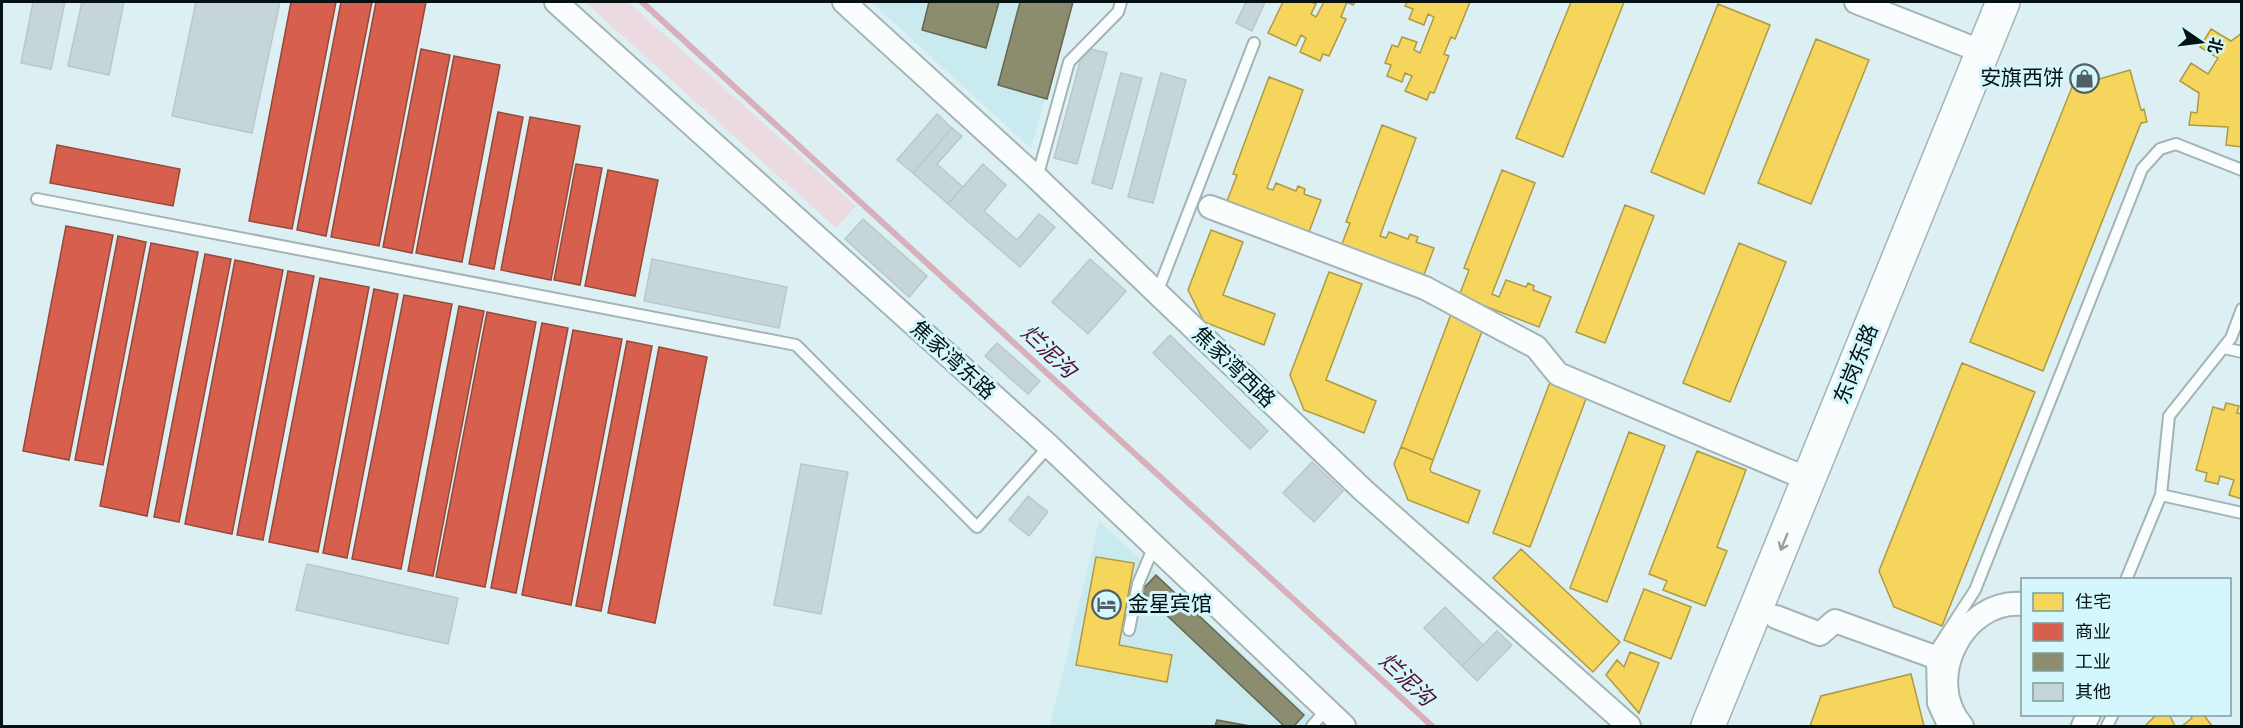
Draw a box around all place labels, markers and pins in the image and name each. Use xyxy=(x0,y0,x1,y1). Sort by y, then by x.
shop icon: 安旗西饼 xyxy=(2069,62,2101,94)
place label: 安旗西饼 xyxy=(1980,63,2064,95)
hotel icon: 金星宾馆 xyxy=(1091,588,1123,620)
place label: 金星宾馆 xyxy=(1128,589,1212,621)

